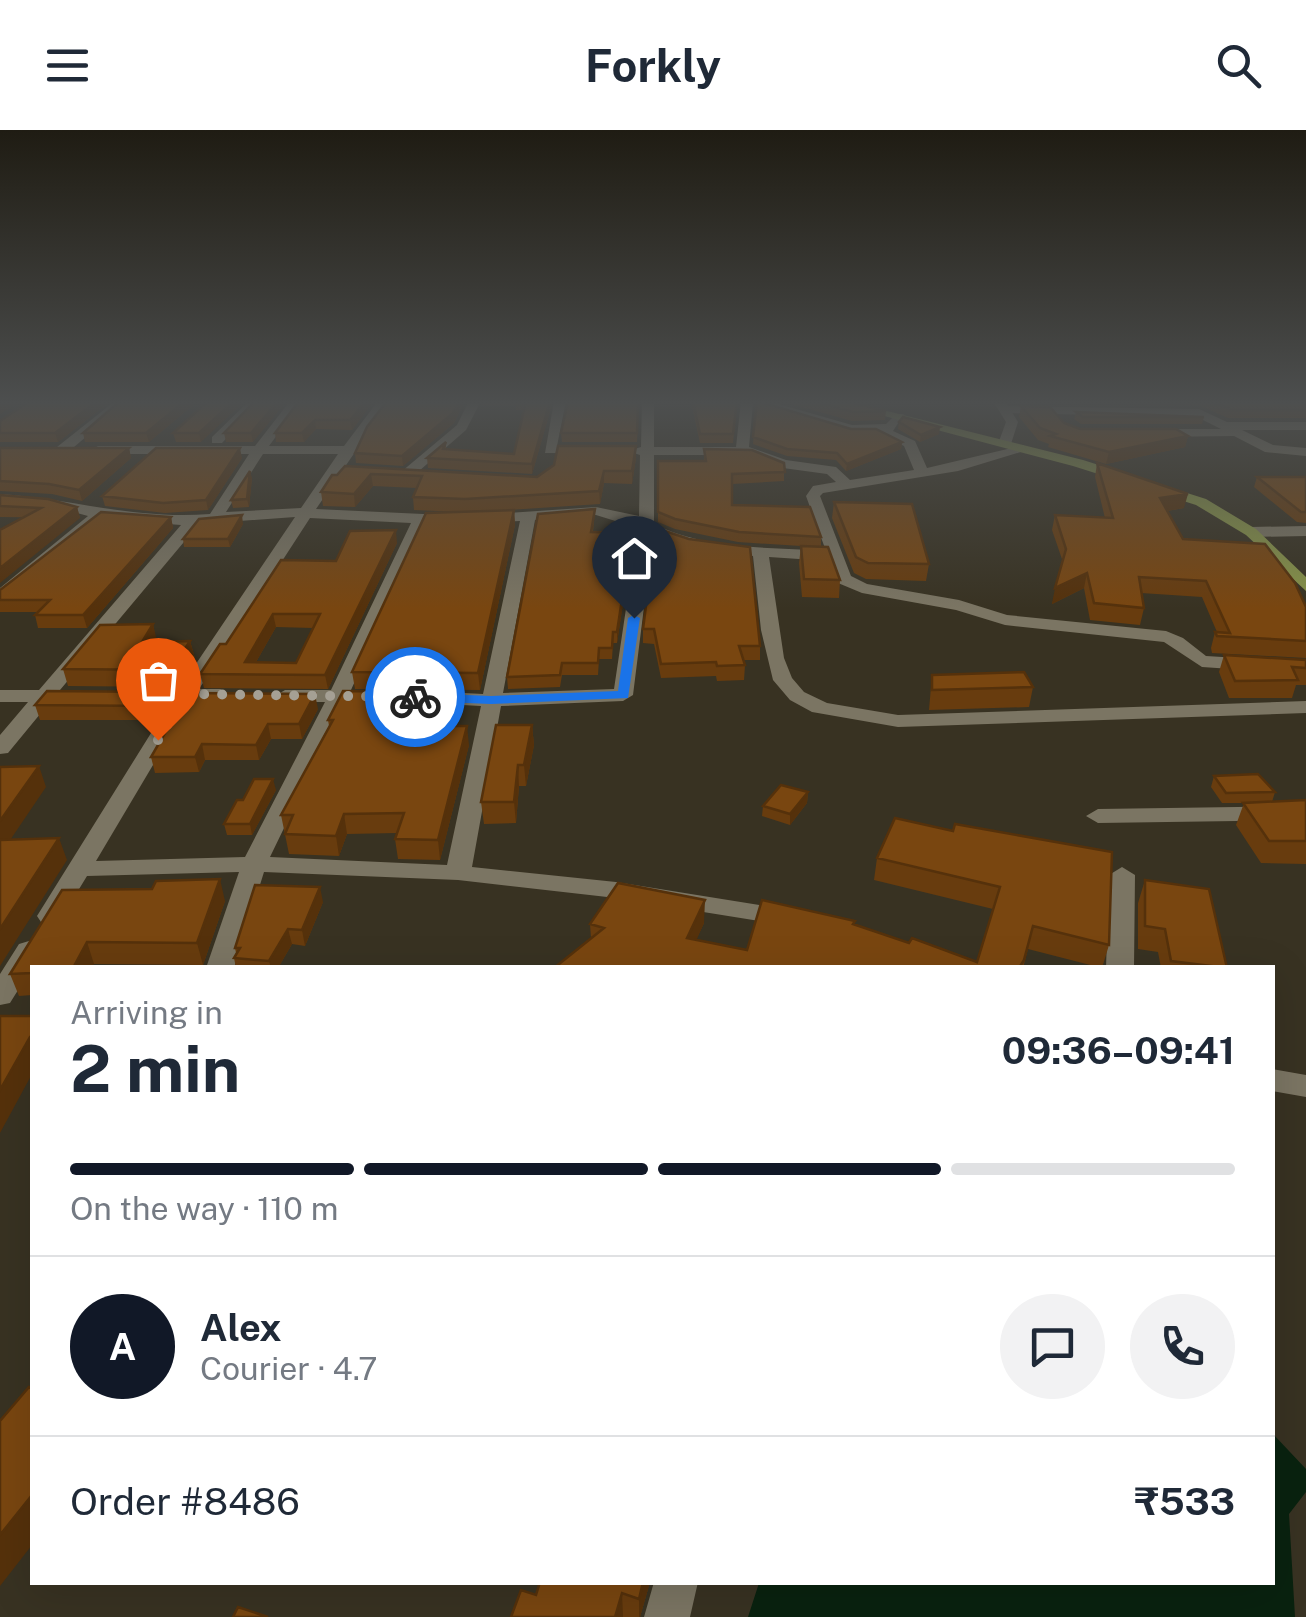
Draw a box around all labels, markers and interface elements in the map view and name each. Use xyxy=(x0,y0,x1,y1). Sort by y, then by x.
icon: menu xyxy=(40,38,95,93)
icon: search xyxy=(1211,38,1266,93)
text: Forkly xyxy=(585,39,721,92)
pin xyxy=(592,516,677,619)
icon: home xyxy=(607,531,662,586)
pin xyxy=(116,638,201,741)
courier xyxy=(365,647,465,747)
icon: bag xyxy=(131,653,186,708)
icon: bike xyxy=(388,670,443,725)
text: Arriving in xyxy=(70,994,223,1031)
text: 09:36–09:41 xyxy=(1002,1028,1235,1073)
text: 2 min xyxy=(70,1030,240,1107)
text: On the way · 110 m xyxy=(70,1190,338,1227)
button: chat xyxy=(1000,1294,1105,1399)
button: phone xyxy=(1130,1294,1235,1399)
text: Alex xyxy=(200,1305,282,1350)
text: A xyxy=(109,1324,136,1369)
text: Courier · 4.7 xyxy=(200,1350,377,1387)
text: Order #8486 xyxy=(70,1479,300,1524)
text: ₹533 xyxy=(1134,1479,1235,1524)

